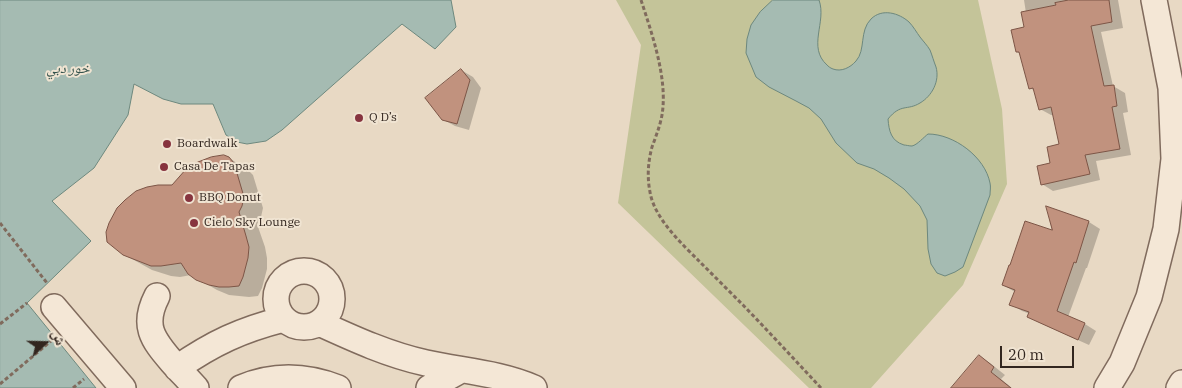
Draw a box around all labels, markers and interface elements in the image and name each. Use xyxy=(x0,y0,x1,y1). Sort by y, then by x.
water label: خور دبي xyxy=(46,61,90,77)
place label: Q D’s xyxy=(369,111,397,125)
marker: Q D’s xyxy=(353,112,365,124)
place label: Boardwalk xyxy=(177,137,237,151)
marker: Boardwalk xyxy=(161,138,173,150)
place label: Casa De Tapas xyxy=(174,160,255,174)
marker: Casa De Tapas xyxy=(158,161,170,173)
place label: BBQ Donut xyxy=(199,191,261,205)
marker: BBQ Donut xyxy=(183,192,195,204)
place label: Cielo Sky Lounge xyxy=(204,216,300,230)
marker: Cielo Sky Lounge xyxy=(188,217,200,229)
north arrow xyxy=(20,318,70,368)
text: ش xyxy=(48,327,70,348)
scale bar xyxy=(1002,336,1076,368)
text: 20 m xyxy=(1008,345,1044,364)

